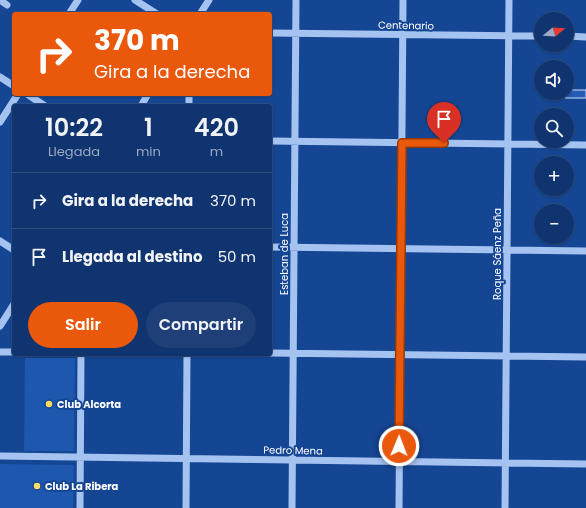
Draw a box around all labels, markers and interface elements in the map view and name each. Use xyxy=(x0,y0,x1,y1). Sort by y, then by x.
north arrow xyxy=(534,12,574,52)
map controls xyxy=(534,12,574,244)
street label: Centenario xyxy=(378,18,434,33)
text: 370 m xyxy=(94,21,180,60)
icon: right xyxy=(28,28,80,80)
text: Gira a la derecha xyxy=(94,59,250,84)
button: sound xyxy=(534,60,574,100)
pin xyxy=(427,102,461,143)
icon: arrive xyxy=(433,108,455,130)
button: search xyxy=(534,108,574,148)
text: 10:22 xyxy=(45,111,103,144)
text: 1 xyxy=(144,111,153,144)
text: 420 xyxy=(194,111,239,144)
text: Llegada xyxy=(48,142,100,161)
text: min xyxy=(136,142,161,161)
text: m xyxy=(210,142,223,161)
button: + xyxy=(534,156,574,196)
icon: right xyxy=(28,190,50,212)
text: Gira a la derecha xyxy=(62,190,193,211)
text: 370 m xyxy=(210,190,256,211)
button: − xyxy=(534,204,574,244)
street label: Roque Sáenz Peña xyxy=(490,208,505,300)
street label: Esteban de Luca xyxy=(277,213,292,295)
icon: arrive xyxy=(28,246,50,268)
text: Llegada al destino xyxy=(62,246,203,267)
text: 50 m xyxy=(218,246,256,267)
button: Salir xyxy=(28,302,138,348)
button: Compartir xyxy=(146,302,256,348)
place label: Club Alcorta xyxy=(57,397,121,412)
marker: Club Alcorta xyxy=(44,399,54,409)
position arrow xyxy=(378,425,420,467)
street label: Pedro Mena xyxy=(263,442,323,459)
place label: Club La Ribera xyxy=(45,479,119,494)
marker: Club La Ribera xyxy=(32,481,42,491)

